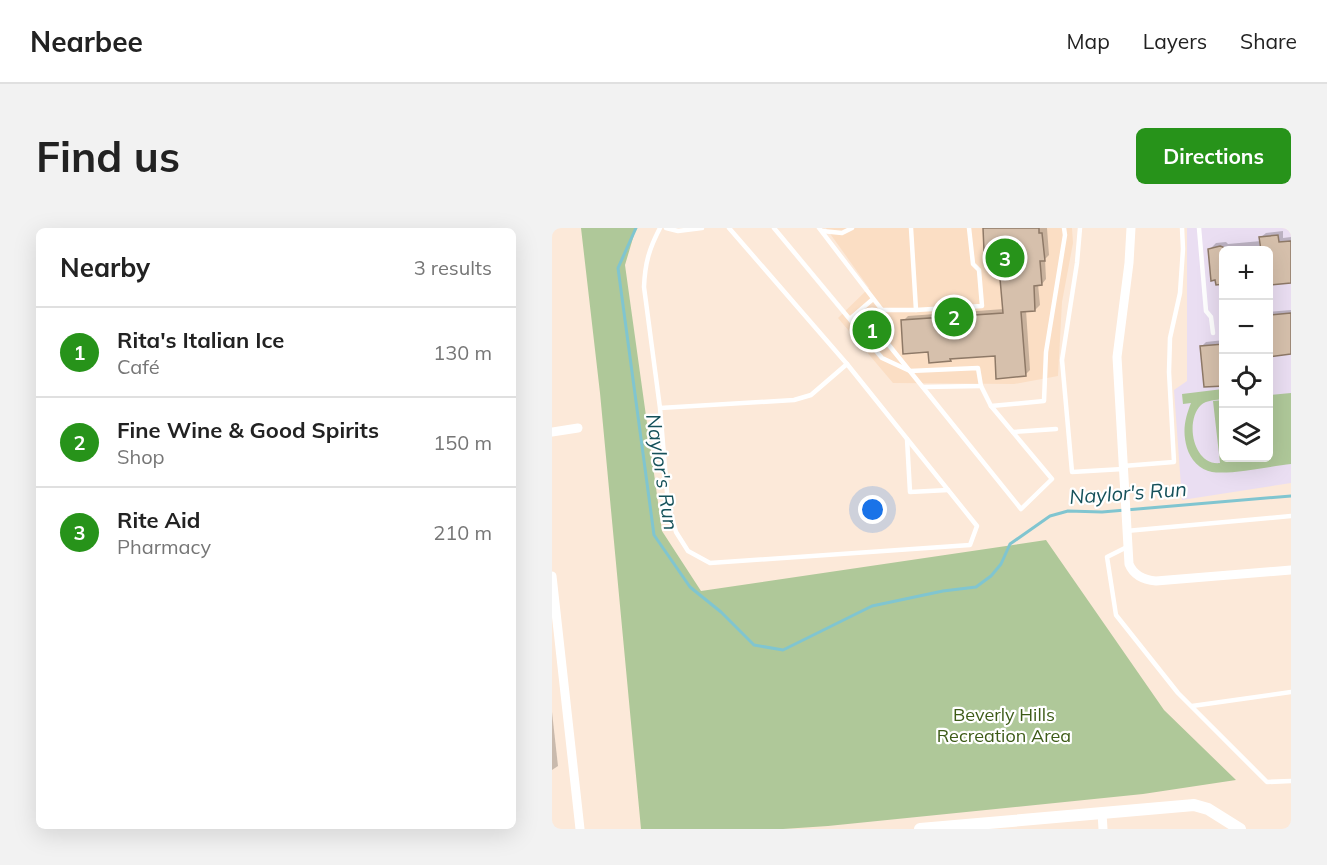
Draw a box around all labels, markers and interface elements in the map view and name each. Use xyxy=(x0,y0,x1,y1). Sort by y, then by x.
text: Nearbee xyxy=(30,24,143,59)
text: Map xyxy=(1067,28,1110,54)
text: Layers xyxy=(1143,28,1207,54)
text: Share xyxy=(1240,28,1297,54)
button: Directions xyxy=(1136,128,1291,184)
text: Find us xyxy=(36,130,180,183)
pin: 3 xyxy=(986,236,1024,280)
map controls xyxy=(1219,246,1273,462)
button: + xyxy=(1219,246,1273,300)
text: Nearby xyxy=(60,251,150,284)
text: 3 results xyxy=(414,255,492,280)
pin: 2 xyxy=(934,294,974,340)
button: − xyxy=(1219,300,1273,354)
pin: 1 xyxy=(852,308,892,352)
text: Rita's Italian Ice xyxy=(117,326,284,354)
text: 1 xyxy=(74,340,86,365)
text: 130 m xyxy=(433,340,492,365)
text: Café xyxy=(117,354,160,379)
button: locate xyxy=(1219,354,1273,408)
button: layers xyxy=(1219,408,1273,462)
water label: Naylor's Run xyxy=(641,412,684,532)
text: Fine Wine & Good Spirits xyxy=(117,416,379,444)
text: 2 xyxy=(74,430,86,455)
text: 150 m xyxy=(433,430,492,455)
text: Shop xyxy=(117,444,165,469)
water label: Naylor's Run xyxy=(1068,476,1187,509)
your location xyxy=(858,495,887,524)
text: Rite Aid xyxy=(117,506,200,534)
text: 3 xyxy=(74,520,86,545)
text: 210 m xyxy=(433,520,492,545)
text: Pharmacy xyxy=(117,534,211,559)
park label: Beverly Hills Recreation Area xyxy=(937,703,1071,747)

